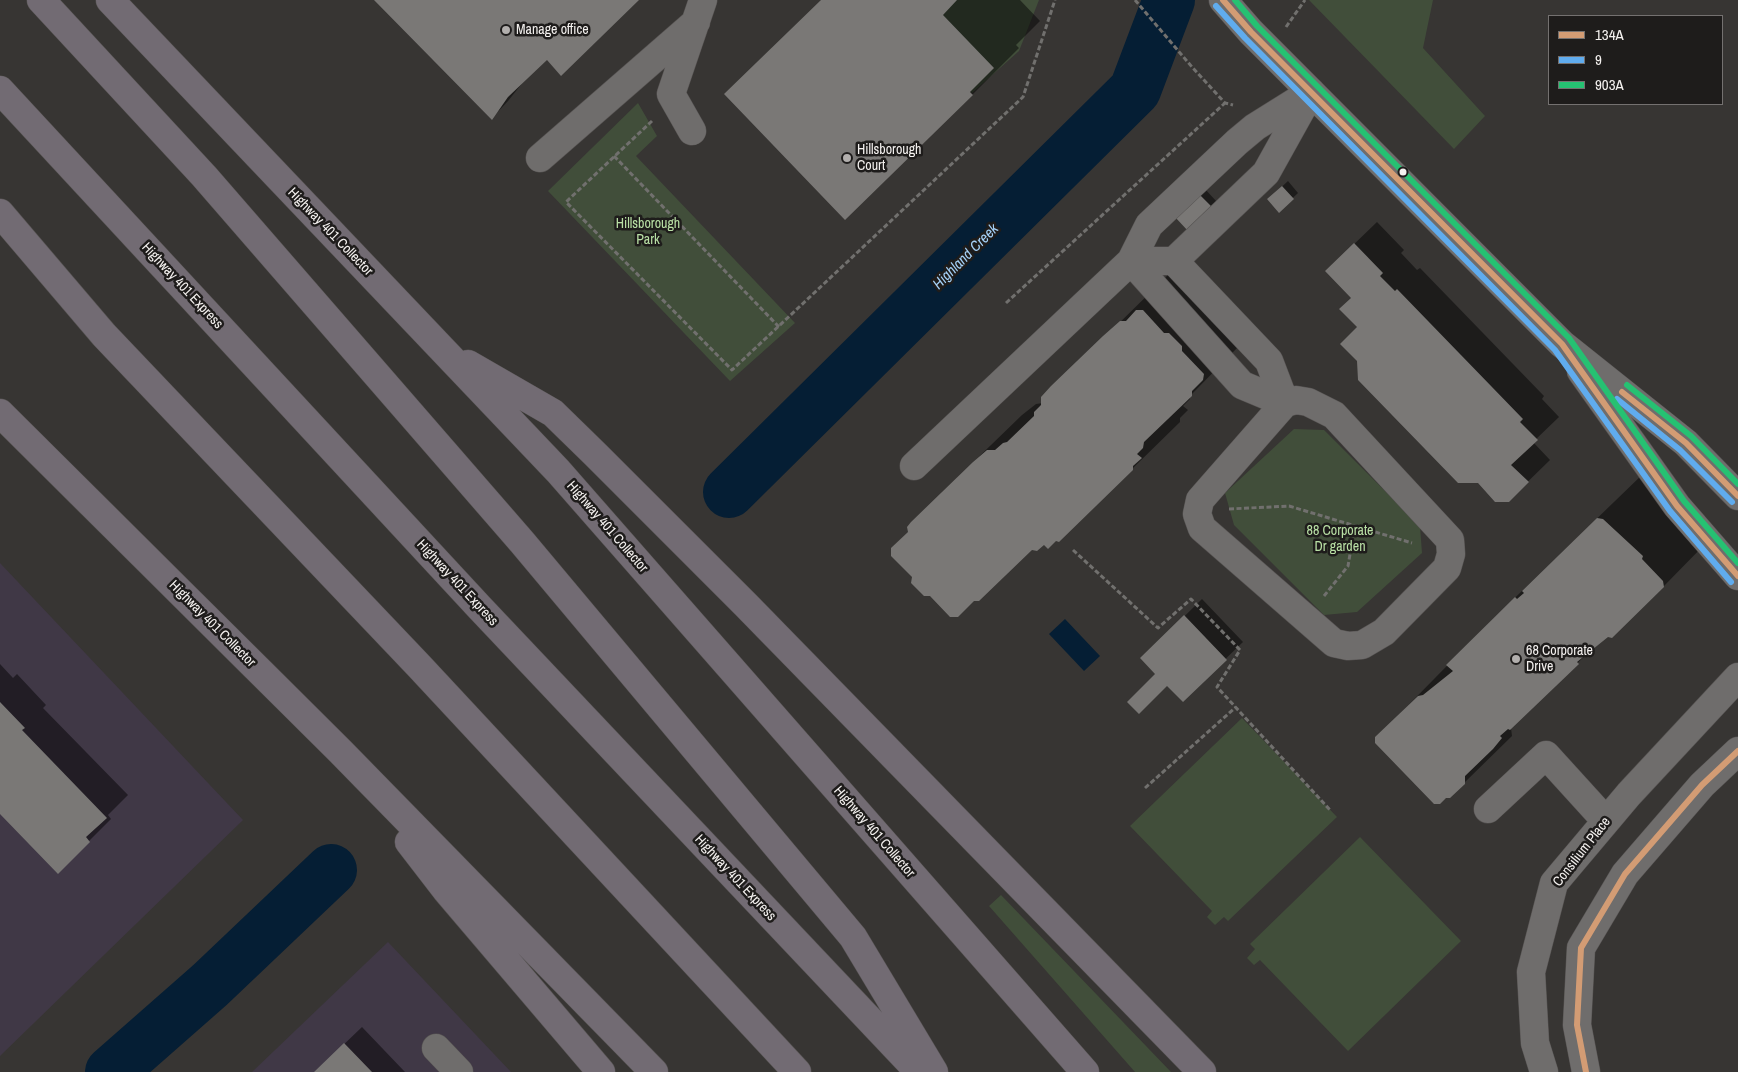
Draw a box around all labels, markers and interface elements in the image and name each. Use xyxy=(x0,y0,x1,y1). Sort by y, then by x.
legend xyxy=(1548,15,1723,105)
place label: Manage office xyxy=(516,22,589,38)
marker: Manage office xyxy=(500,24,512,36)
text: 134A xyxy=(1595,24,1624,45)
text: 9 xyxy=(1595,49,1602,70)
text: 903A xyxy=(1595,74,1624,95)
place label: Hillsborough Court xyxy=(857,142,921,174)
marker: Hillsborough Court xyxy=(841,152,853,164)
unlabelled marker xyxy=(1398,167,1408,177)
street label: Highway 401 Collector xyxy=(284,185,376,279)
park label: Hillsborough Park xyxy=(616,216,680,248)
water label: Highland Creek xyxy=(929,220,1003,294)
street label: Highway 401 Express xyxy=(138,239,226,333)
street label: Highway 401 Collector xyxy=(563,478,651,576)
park label: 88 Corporate Dr garden xyxy=(1306,523,1374,556)
street label: Highway 401 Express xyxy=(413,536,501,630)
street label: Highway 401 Collector xyxy=(165,577,259,671)
place label: 68 Corporate Drive xyxy=(1526,643,1593,676)
marker: 68 Corporate Drive xyxy=(1510,653,1522,665)
street label: Highway 401 Collector xyxy=(830,783,918,881)
street label: Consilium Place xyxy=(1550,814,1614,890)
street label: Highway 401 Express xyxy=(691,831,779,925)

